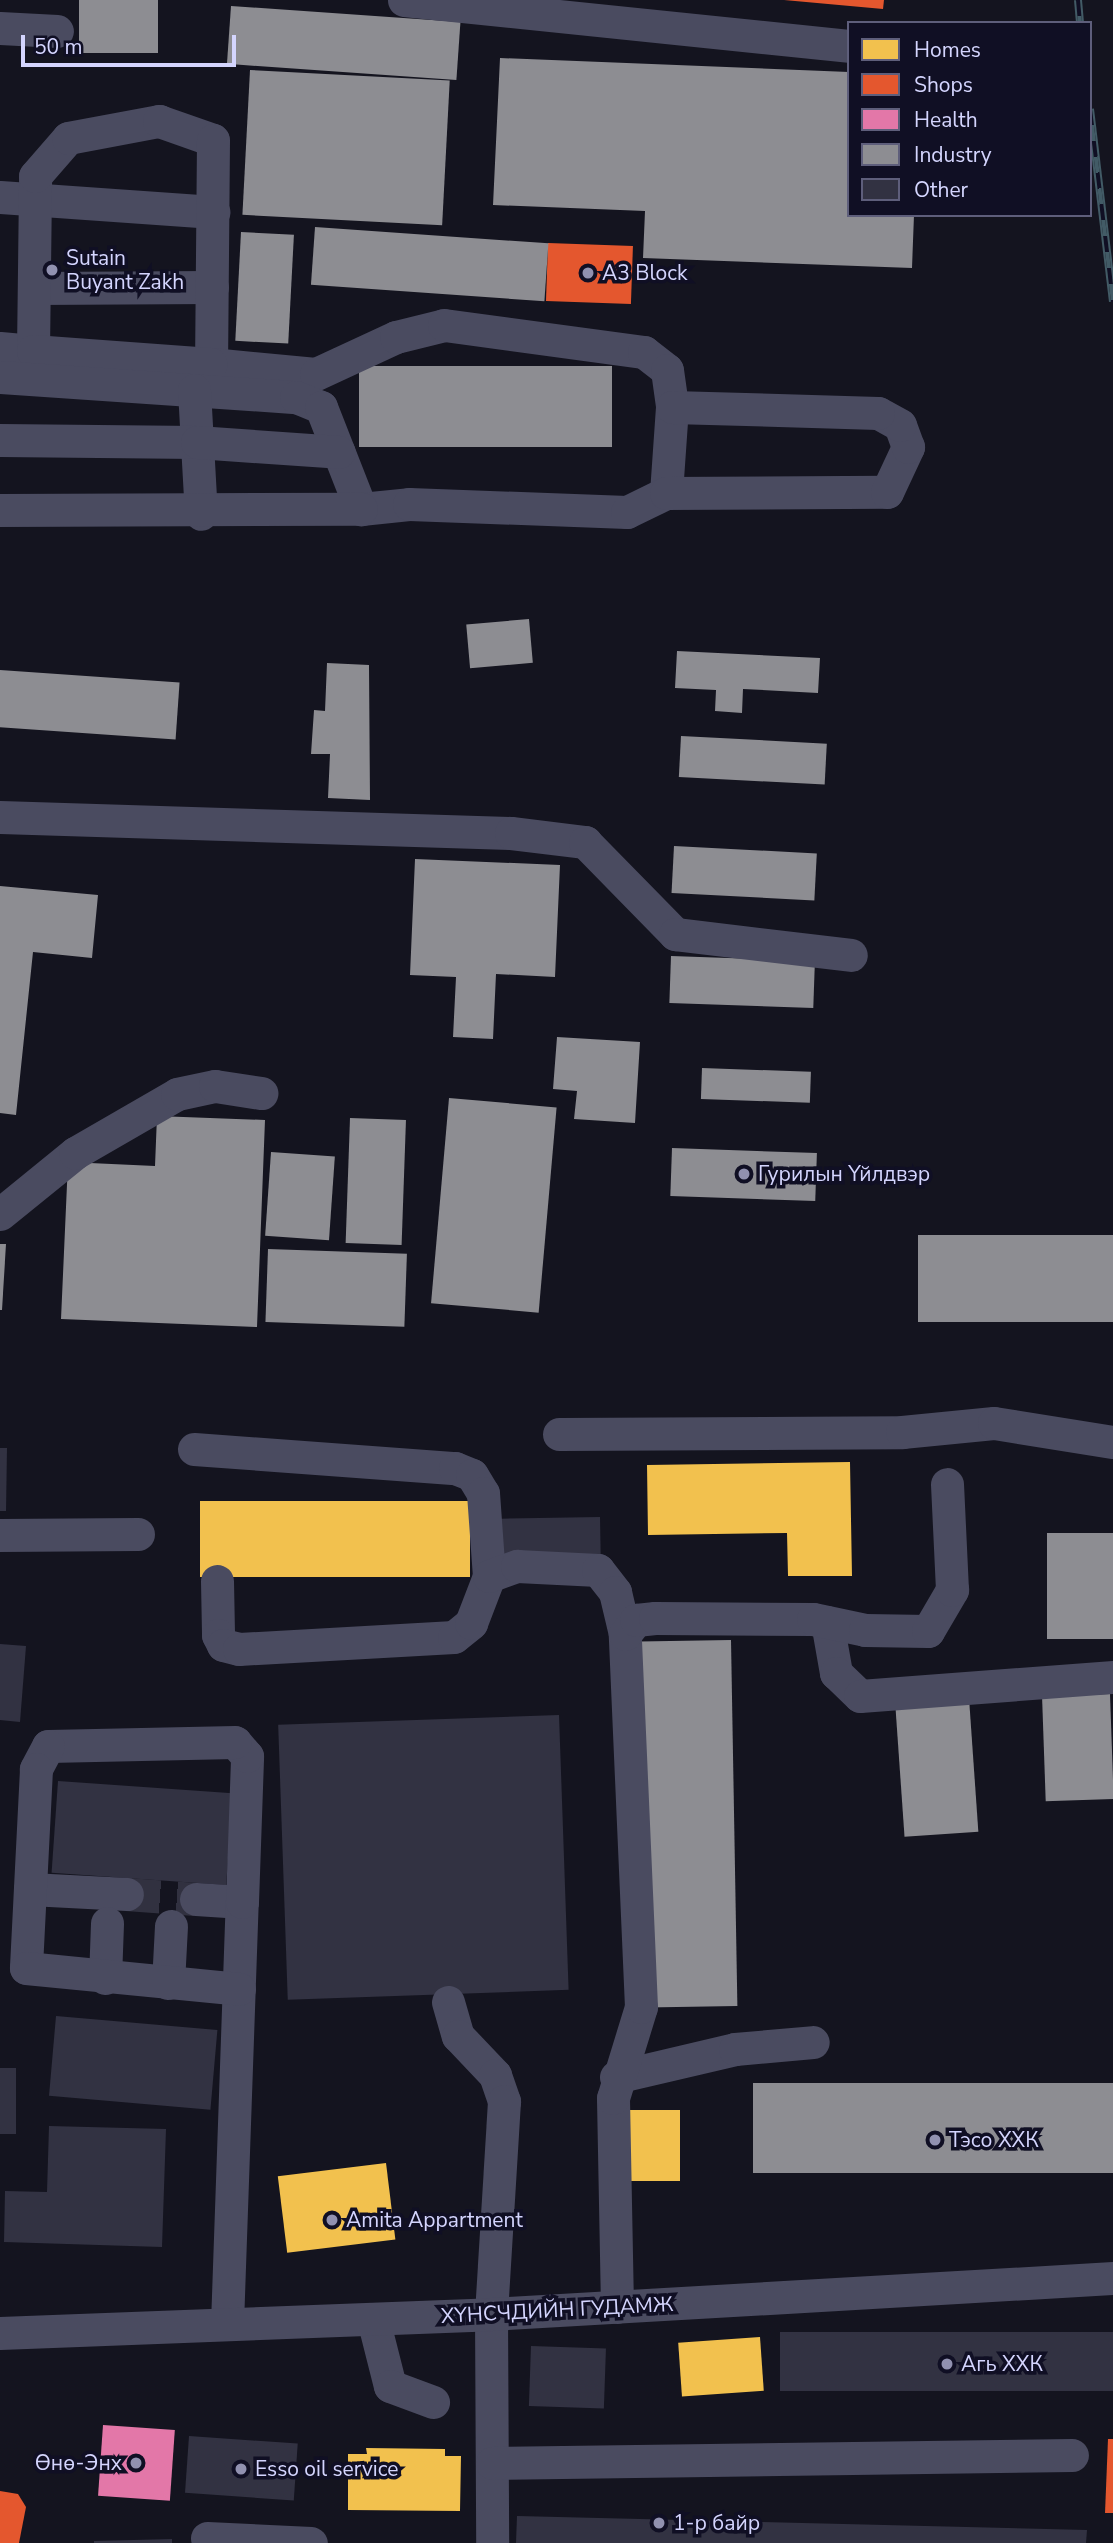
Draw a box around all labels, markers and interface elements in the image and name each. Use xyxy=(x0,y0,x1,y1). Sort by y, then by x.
scale bar xyxy=(24,21,240,65)
legend xyxy=(847,21,1092,217)
text: 50 m xyxy=(34,33,83,61)
text: Homes xyxy=(914,36,981,64)
text: Shops xyxy=(914,71,973,99)
text: Health xyxy=(914,106,978,134)
text: Industry xyxy=(914,141,992,169)
text: Other xyxy=(914,176,968,204)
place label: Sutain Buyant Zakh xyxy=(66,245,184,295)
place label: A3 Block xyxy=(602,260,688,286)
marker: Sutain Buyant Zakh xyxy=(44,262,60,278)
marker: A3 Block xyxy=(580,265,596,281)
place label: Гурилын Үйлдвэр xyxy=(758,1161,930,1187)
marker: Гурилын Үйлдвэр xyxy=(736,1166,752,1182)
place label: Тэсо ХХК xyxy=(949,2127,1039,2153)
marker: Тэсо ХХК xyxy=(927,2132,943,2148)
place label: Amita Appartment xyxy=(346,2207,523,2233)
marker: Amita Appartment xyxy=(324,2212,340,2228)
street label: ХҮНСЧДИЙН ГУДАМЖ xyxy=(440,2291,674,2329)
place label: Агь ХХК xyxy=(961,2351,1043,2377)
marker: Агь ХХК xyxy=(939,2356,955,2372)
place label: Өнө-Энх xyxy=(35,2450,122,2476)
marker: Өнө-Энх xyxy=(128,2455,144,2471)
place label: Esso oil service xyxy=(255,2456,398,2482)
marker: Esso oil service xyxy=(233,2461,249,2477)
place label: 1-р байр xyxy=(673,2510,760,2536)
marker: 1-р байр xyxy=(651,2515,667,2531)

